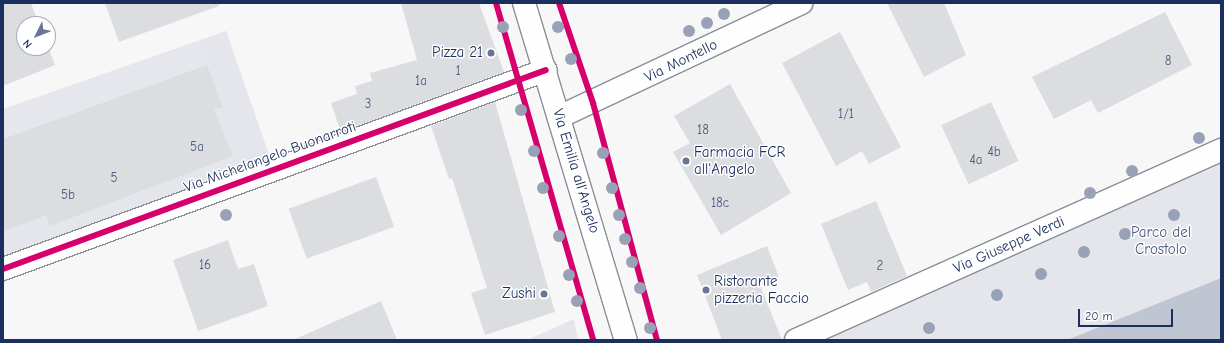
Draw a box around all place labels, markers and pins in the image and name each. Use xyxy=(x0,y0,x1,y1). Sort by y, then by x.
place label: Pizza 21 xyxy=(432,44,483,62)
marker: Pizza 21 xyxy=(486,48,496,58)
place label: Farmacia FCR all'Angelo xyxy=(694,143,785,178)
marker: Farmacia FCR all'Angelo xyxy=(681,156,691,166)
place label: Ristorante pizzeria Faccio xyxy=(714,272,809,307)
place label: Zushi xyxy=(502,285,536,303)
marker: Ristorante pizzeria Faccio xyxy=(701,285,711,295)
marker: Zushi xyxy=(539,289,549,299)

